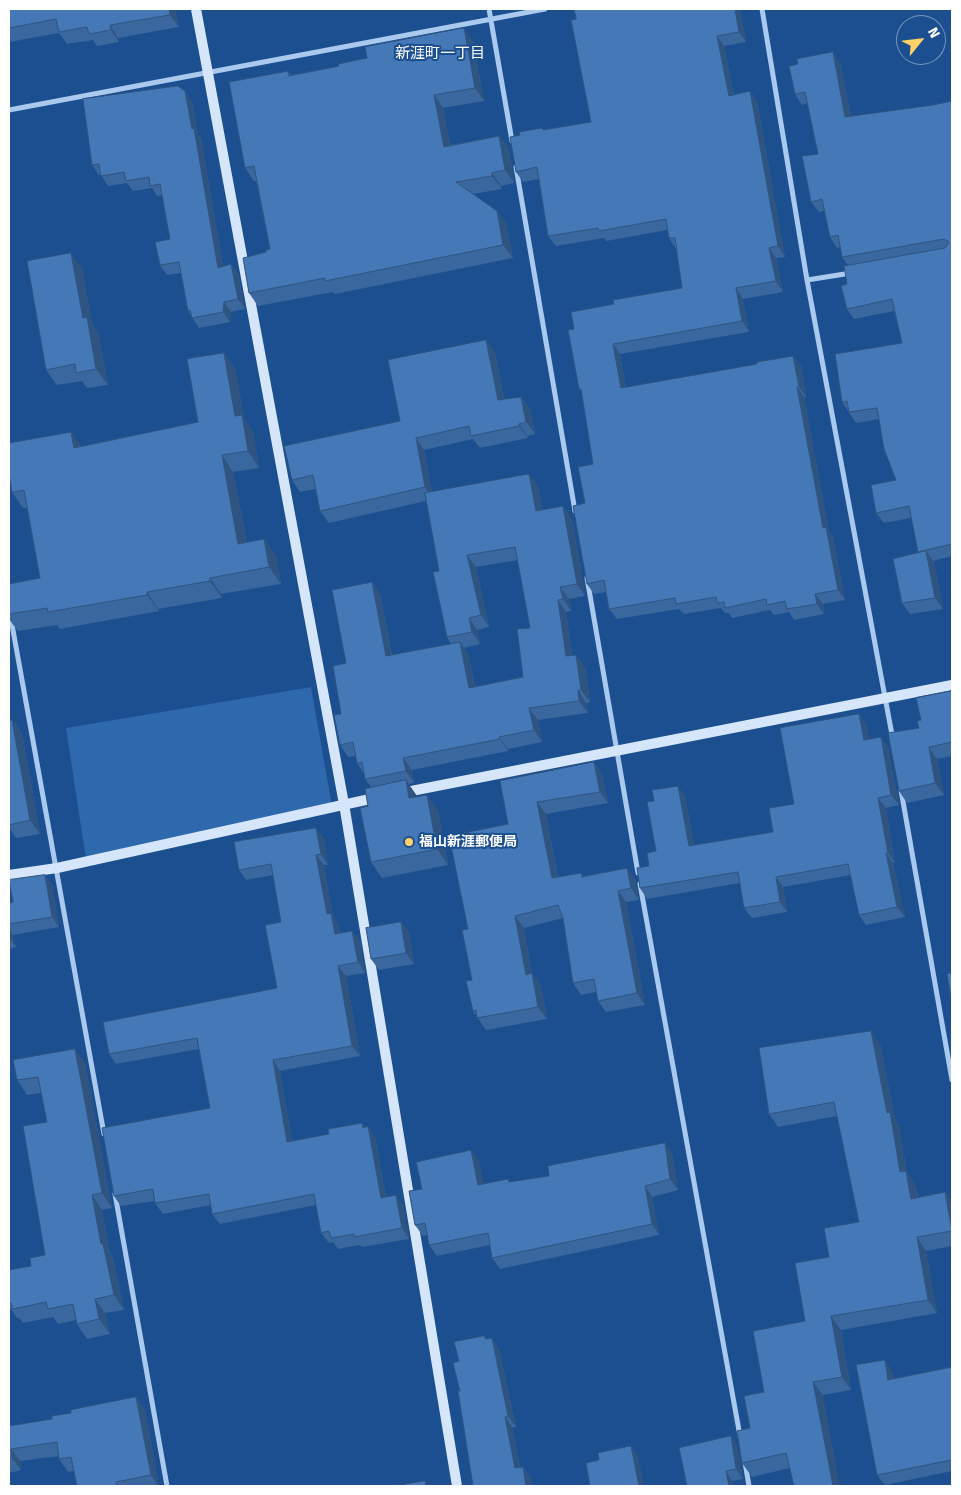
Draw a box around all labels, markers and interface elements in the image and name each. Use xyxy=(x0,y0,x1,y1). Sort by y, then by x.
north arrow xyxy=(896,15,946,65)
text: N xyxy=(924,25,943,41)
district label: 新涯町一丁目 xyxy=(395,45,485,63)
place label: 福山新涯郵便局 xyxy=(419,834,517,850)
marker: 福山新涯郵便局 xyxy=(403,836,415,848)

